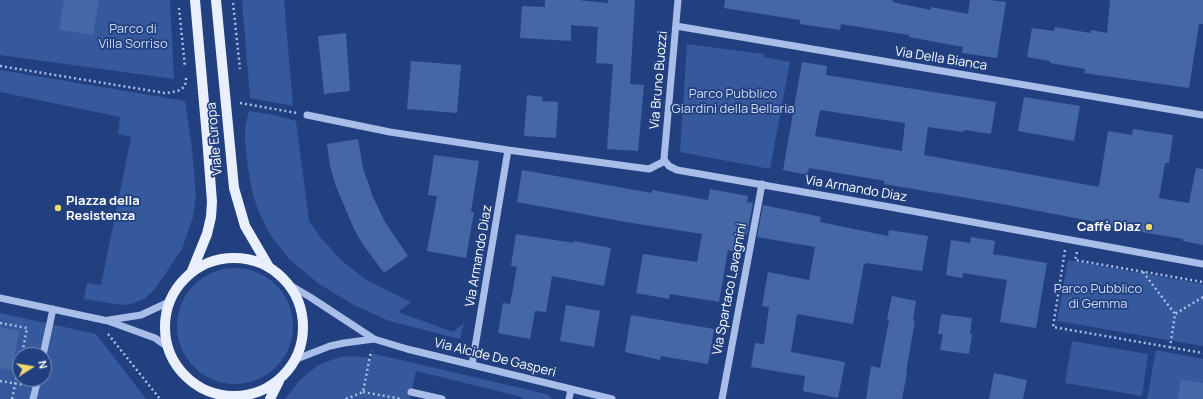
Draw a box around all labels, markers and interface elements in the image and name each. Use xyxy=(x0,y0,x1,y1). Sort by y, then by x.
park label: Parco di Villa Sorriso xyxy=(98,21,168,52)
street label: Via Bruno Buozzi xyxy=(647,30,671,130)
street label: Via Della Bianca xyxy=(894,44,988,74)
park label: Parco Pubblico Giardini della Bellaria xyxy=(671,86,795,117)
street label: Viale Europa xyxy=(204,102,226,176)
street label: Via Armando Diaz xyxy=(804,172,908,206)
place label: Piazza della Resistenza xyxy=(66,193,140,224)
marker: Piazza della Resistenza xyxy=(53,203,63,213)
street label: Via Armando Diaz xyxy=(462,204,496,308)
place label: Caffè Diaz xyxy=(1077,219,1141,235)
street label: Via Spartaco Lavagnini xyxy=(710,222,750,356)
marker: Caffè Diaz xyxy=(1144,222,1154,232)
park label: Parco Pubblico di Gemma xyxy=(1054,281,1142,312)
street label: Via Alcide De Gasperi xyxy=(433,335,557,381)
north arrow xyxy=(12,347,52,387)
text: N xyxy=(35,359,51,370)

